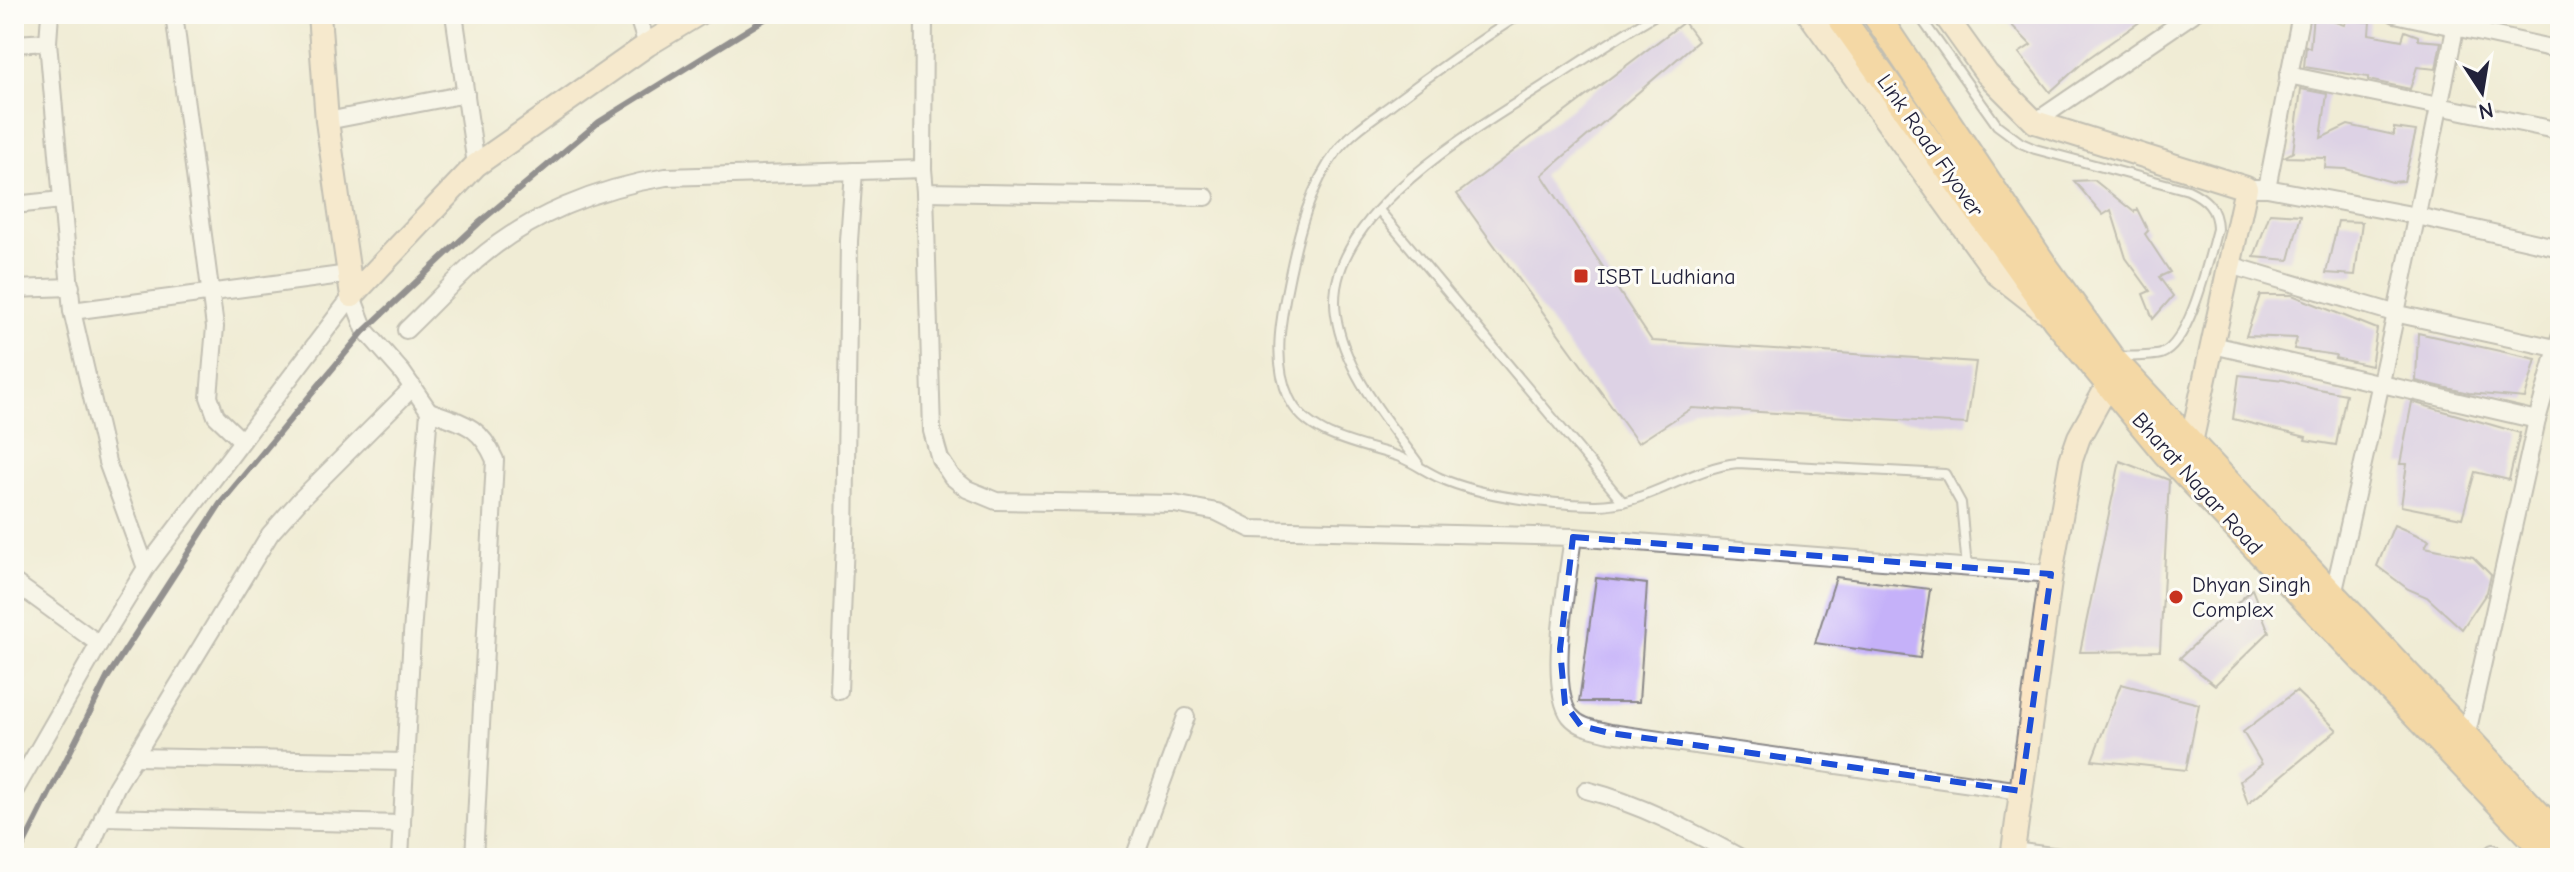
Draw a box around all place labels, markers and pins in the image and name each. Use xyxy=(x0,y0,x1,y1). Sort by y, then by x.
place label: ISBT Ludhiana xyxy=(1597,264,1736,290)
marker: ISBT Ludhiana xyxy=(1572,267,1590,285)
place label: Dhyan Singh Complex xyxy=(2192,572,2311,623)
marker: Dhyan Singh Complex xyxy=(2167,588,2185,606)

